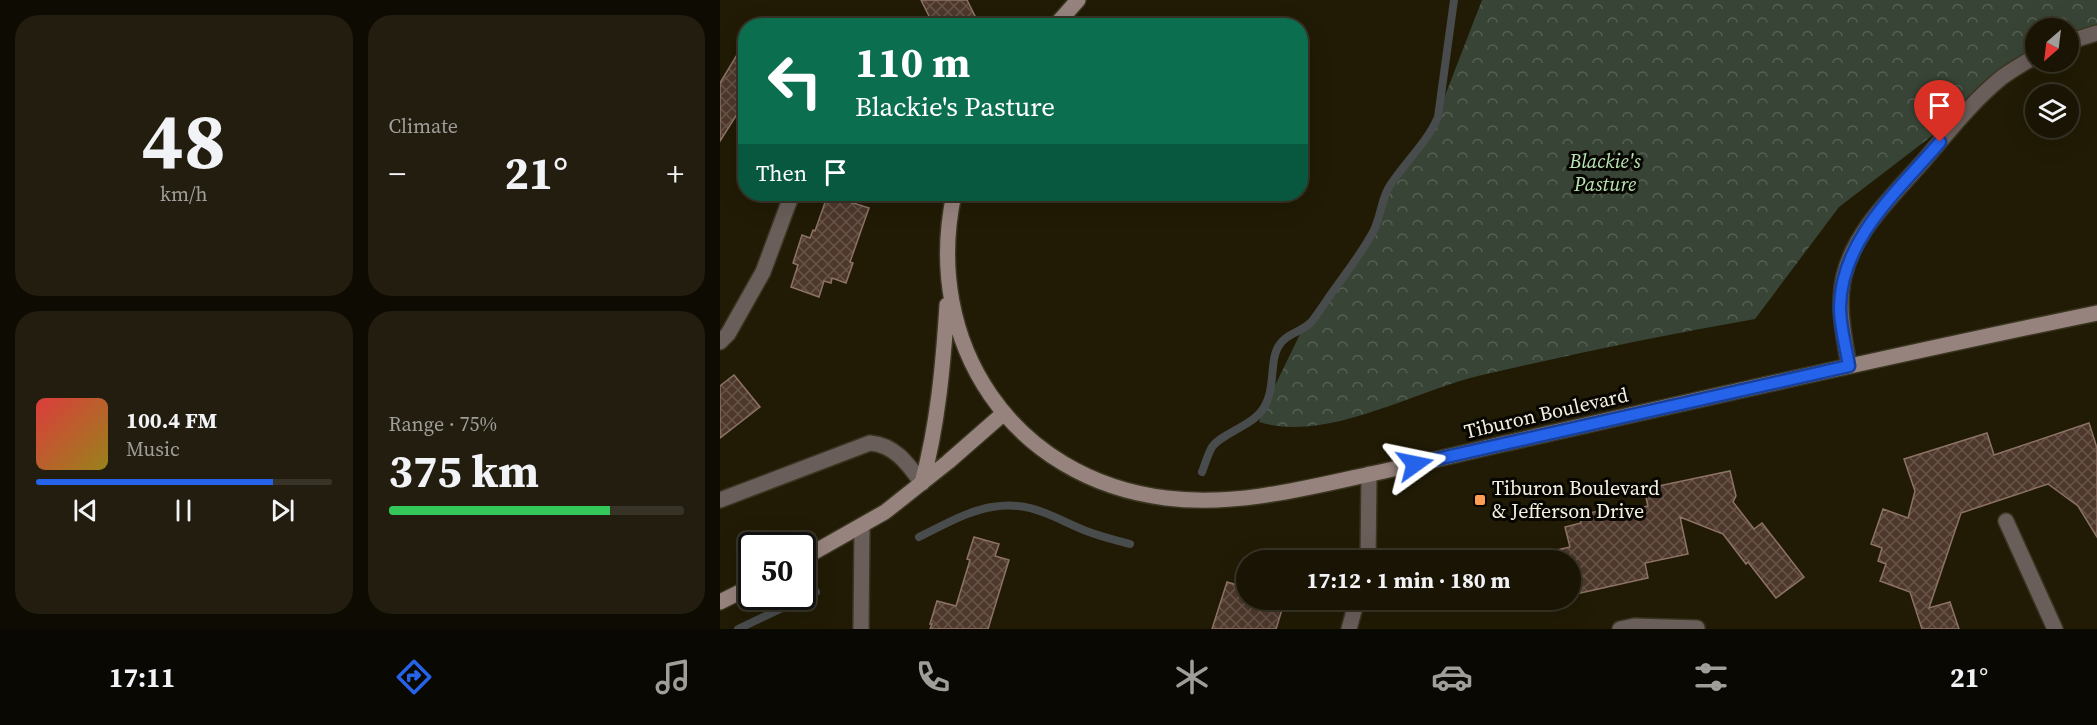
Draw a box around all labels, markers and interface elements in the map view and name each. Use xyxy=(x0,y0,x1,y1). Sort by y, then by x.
north arrow xyxy=(2025,18,2079,72)
map controls xyxy=(2025,18,2079,138)
text: 110 m xyxy=(855,33,970,91)
icon: left xyxy=(756,42,834,120)
pin xyxy=(1914,80,1965,142)
button: layers xyxy=(2025,84,2079,138)
text: 48 xyxy=(141,87,226,194)
text: Blackie's Pasture xyxy=(855,88,1055,125)
icon: arrive xyxy=(1923,89,1956,122)
text: Climate xyxy=(389,112,458,140)
text: 21° xyxy=(504,142,568,204)
park label: Blackie's Pasture xyxy=(1568,147,1641,198)
text: − xyxy=(389,151,406,196)
text: + xyxy=(666,151,684,196)
icon: arrive xyxy=(819,156,852,189)
text: Then xyxy=(756,158,807,188)
text: km/h xyxy=(160,180,208,208)
street label: Tiburon Boulevard xyxy=(1461,380,1631,445)
text: 100.4 FM xyxy=(126,405,217,435)
text: Range · 75% xyxy=(389,410,497,438)
position arrow xyxy=(1383,432,1447,496)
text: Music xyxy=(126,435,180,463)
text: 375 km xyxy=(389,440,539,502)
place label: Tiburon Boulevard & Jefferson Drive xyxy=(1492,474,1660,525)
marker: Tiburon Boulevard & Jefferson Drive xyxy=(1473,493,1487,507)
icon: previous xyxy=(69,494,102,527)
icon: pause xyxy=(167,494,200,527)
icon: next xyxy=(266,494,299,527)
speed limit sign: 50 xyxy=(738,532,816,610)
text: 17:12 · 1 min · 180 m xyxy=(1307,565,1510,595)
icon: directions xyxy=(393,656,435,698)
icon: music xyxy=(652,656,694,698)
icon: phone xyxy=(912,656,954,698)
icon: climate xyxy=(1171,656,1213,698)
icon: car xyxy=(1431,656,1473,698)
icon: filters xyxy=(1690,656,1732,698)
text: 17:11 xyxy=(109,659,175,696)
text: 21° xyxy=(1950,659,1988,696)

